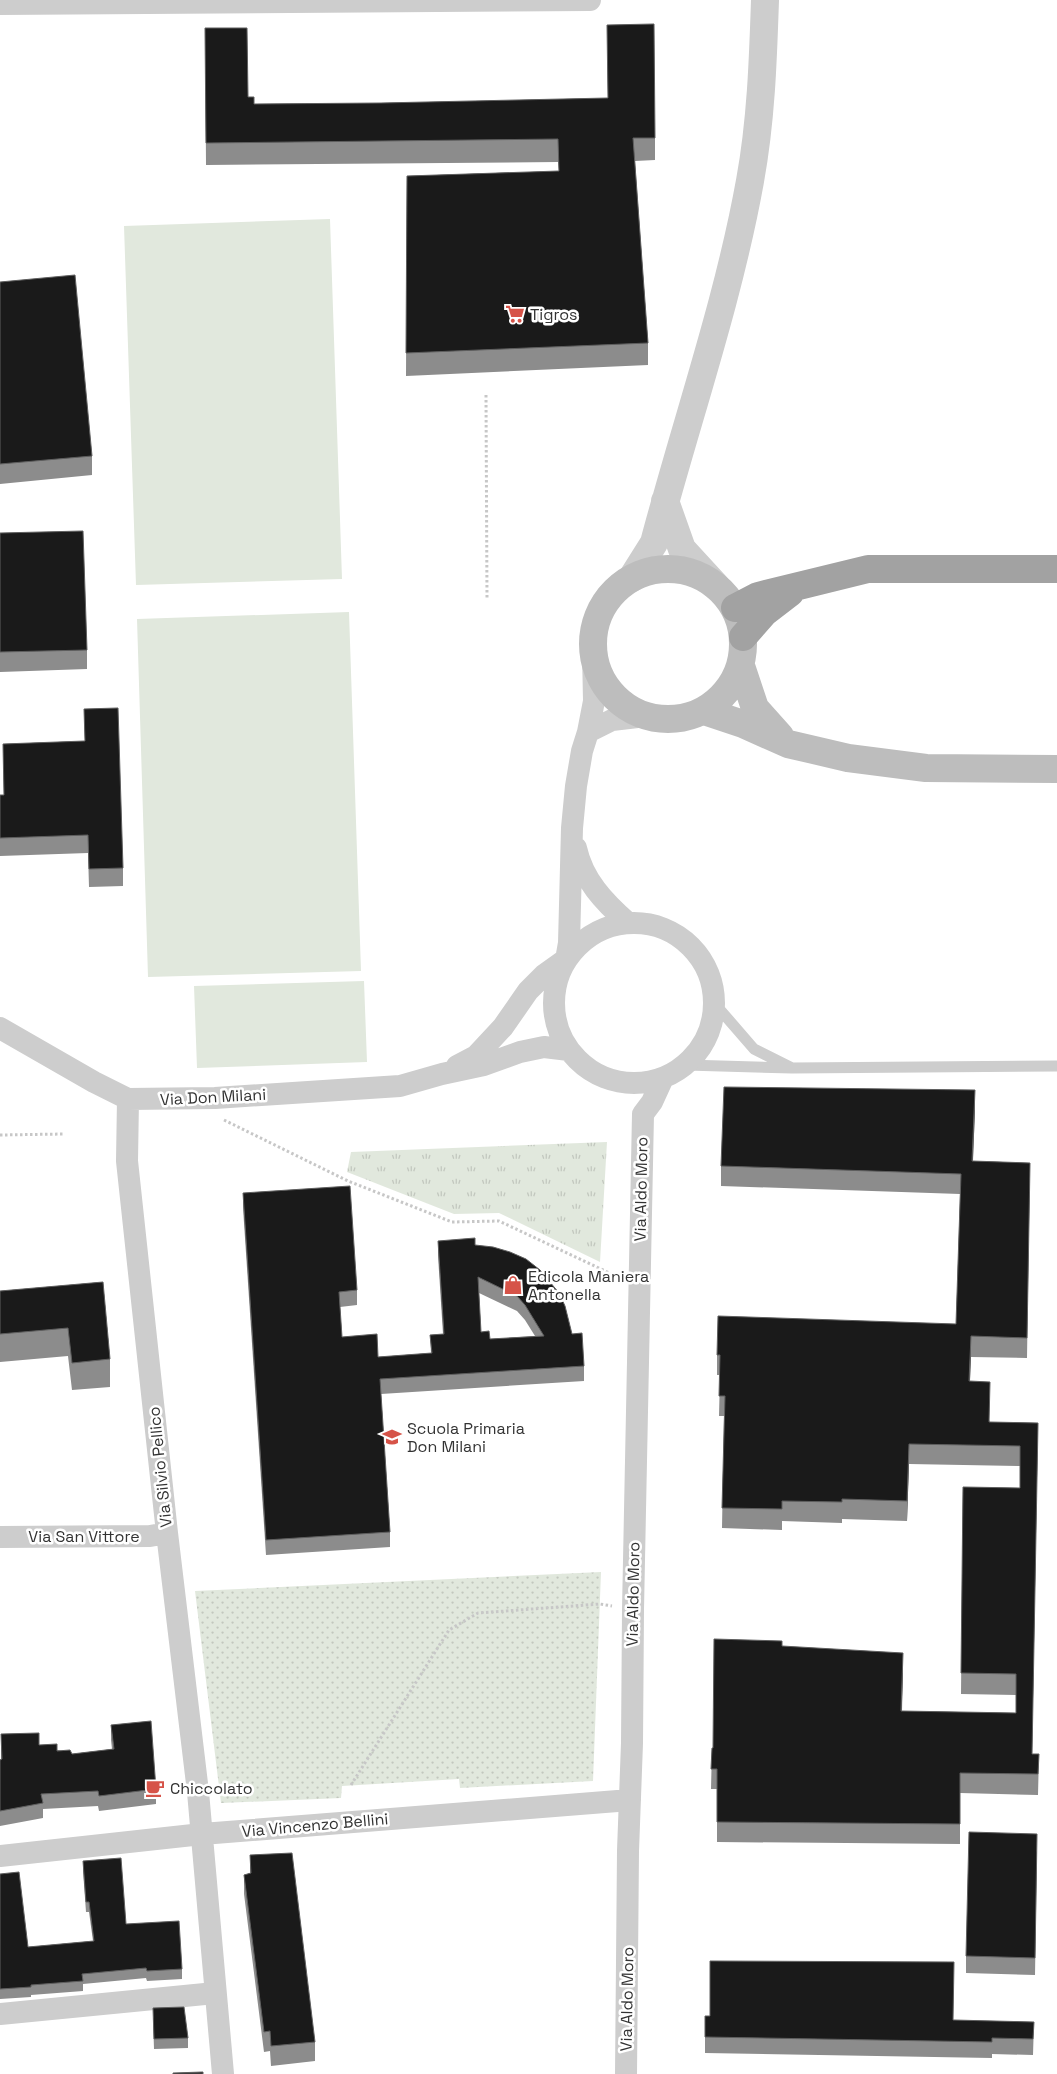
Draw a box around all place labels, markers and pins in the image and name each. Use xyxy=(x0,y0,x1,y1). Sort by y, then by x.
supermarket icon: Tigros xyxy=(504,303,526,325)
place label: Tigros xyxy=(530,304,578,325)
place label: Edicola Maniera Antonella xyxy=(528,1266,649,1305)
shop icon: Edicola Maniera Antonella xyxy=(502,1274,524,1296)
place label: Scuola Primaria Don Milani xyxy=(407,1418,525,1457)
school or university icon: Scuola Primaria Don Milani xyxy=(381,1426,403,1448)
cafe icon: Chiccolato xyxy=(144,1777,166,1799)
place label: Chiccolato xyxy=(170,1778,253,1799)

